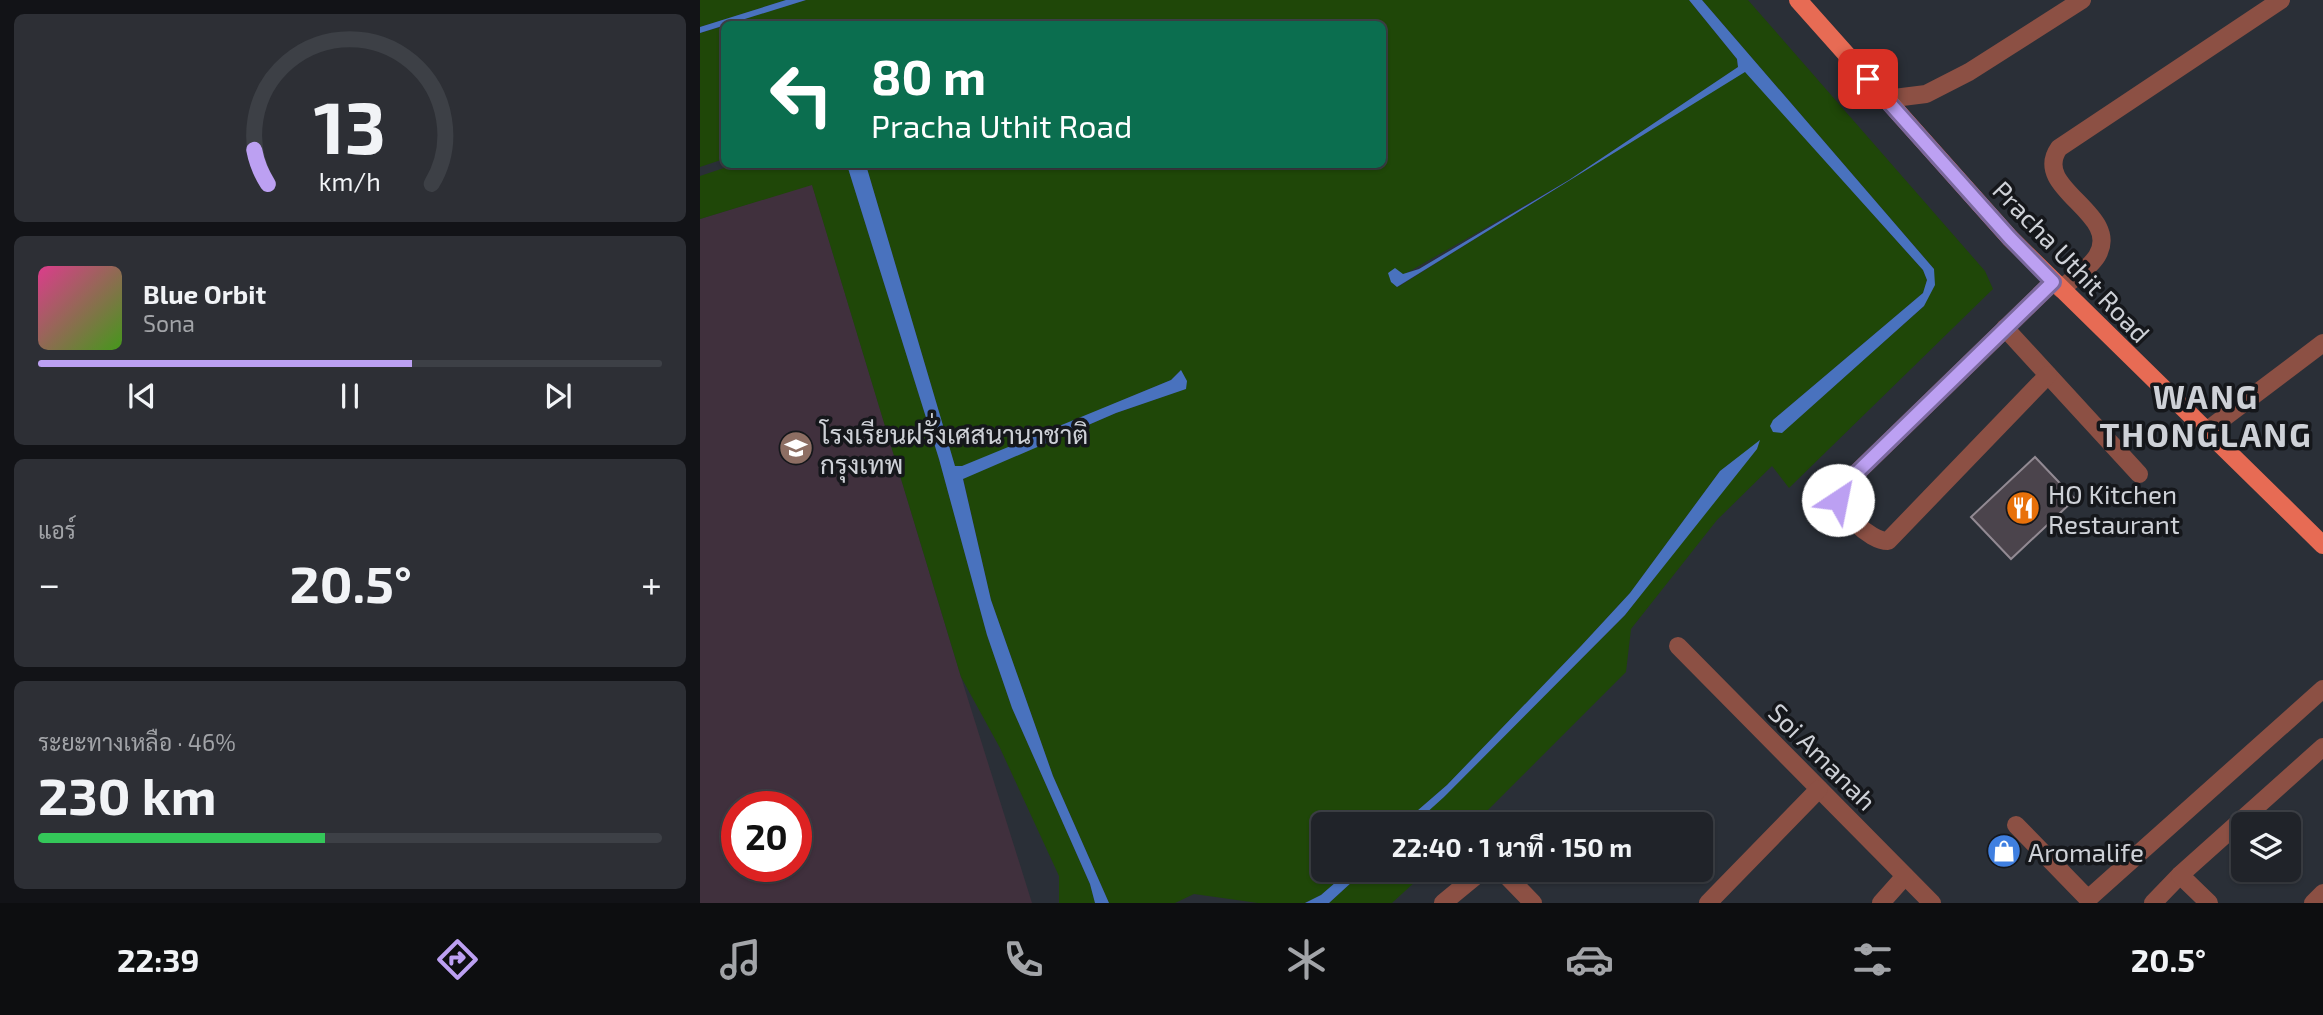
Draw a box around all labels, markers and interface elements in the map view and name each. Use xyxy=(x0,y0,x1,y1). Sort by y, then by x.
text: 80 m xyxy=(871,46,986,105)
icon: left xyxy=(756,49,847,140)
pin xyxy=(1838,49,1898,109)
icon: arrive xyxy=(1849,60,1887,98)
text: 13 xyxy=(314,82,386,170)
text: Pracha Uthit Road xyxy=(871,106,1132,144)
text: km/h xyxy=(319,166,381,196)
street label: Pracha Uthit Road xyxy=(1987,174,2157,348)
text: Blue Orbit xyxy=(143,278,266,309)
text: Sona xyxy=(143,309,195,337)
district label: WANG THONGLANG xyxy=(2099,376,2313,454)
icon: previous xyxy=(123,377,161,415)
icon: pause xyxy=(331,377,369,415)
icon: next xyxy=(539,377,577,415)
place label: โรงเรียนฝรั่งเศสนานาชาติ กรุงเทพ xyxy=(818,413,1088,483)
school or university icon: โรงเรียนฝรั่งเศสนานาชาติ กรุงเทพ xyxy=(777,429,815,467)
position arrow xyxy=(1801,463,1875,537)
place label: HO Kitchen Restaurant xyxy=(2048,478,2180,539)
restaurant icon: HO Kitchen Restaurant xyxy=(2004,489,2042,527)
text: แอร์ xyxy=(38,516,76,544)
text: 20.5° xyxy=(289,551,412,613)
text: − xyxy=(38,560,60,606)
text: + xyxy=(641,560,662,606)
street label: Soi Amanah xyxy=(1763,696,1883,816)
text: ระยะทางเหลือ · 46% xyxy=(38,728,236,756)
text: 230 km xyxy=(38,763,217,825)
speed limit sign: 20 xyxy=(721,791,812,882)
map controls xyxy=(2231,812,2301,882)
button: layers xyxy=(2231,812,2301,882)
text: 22:40 · 1 นาที · 150 m xyxy=(1392,831,1632,862)
shop icon: Aromalife xyxy=(1985,832,2023,870)
place label: Aromalife xyxy=(2028,836,2144,867)
icon: directions xyxy=(433,935,482,984)
icon: music xyxy=(716,935,765,984)
icon: phone xyxy=(999,935,1048,984)
icon: climate xyxy=(1282,935,1331,984)
icon: car xyxy=(1565,935,1614,984)
icon: filters xyxy=(1848,935,1897,984)
text: 22:39 xyxy=(117,940,199,978)
text: 20.5° xyxy=(2131,940,2206,978)

